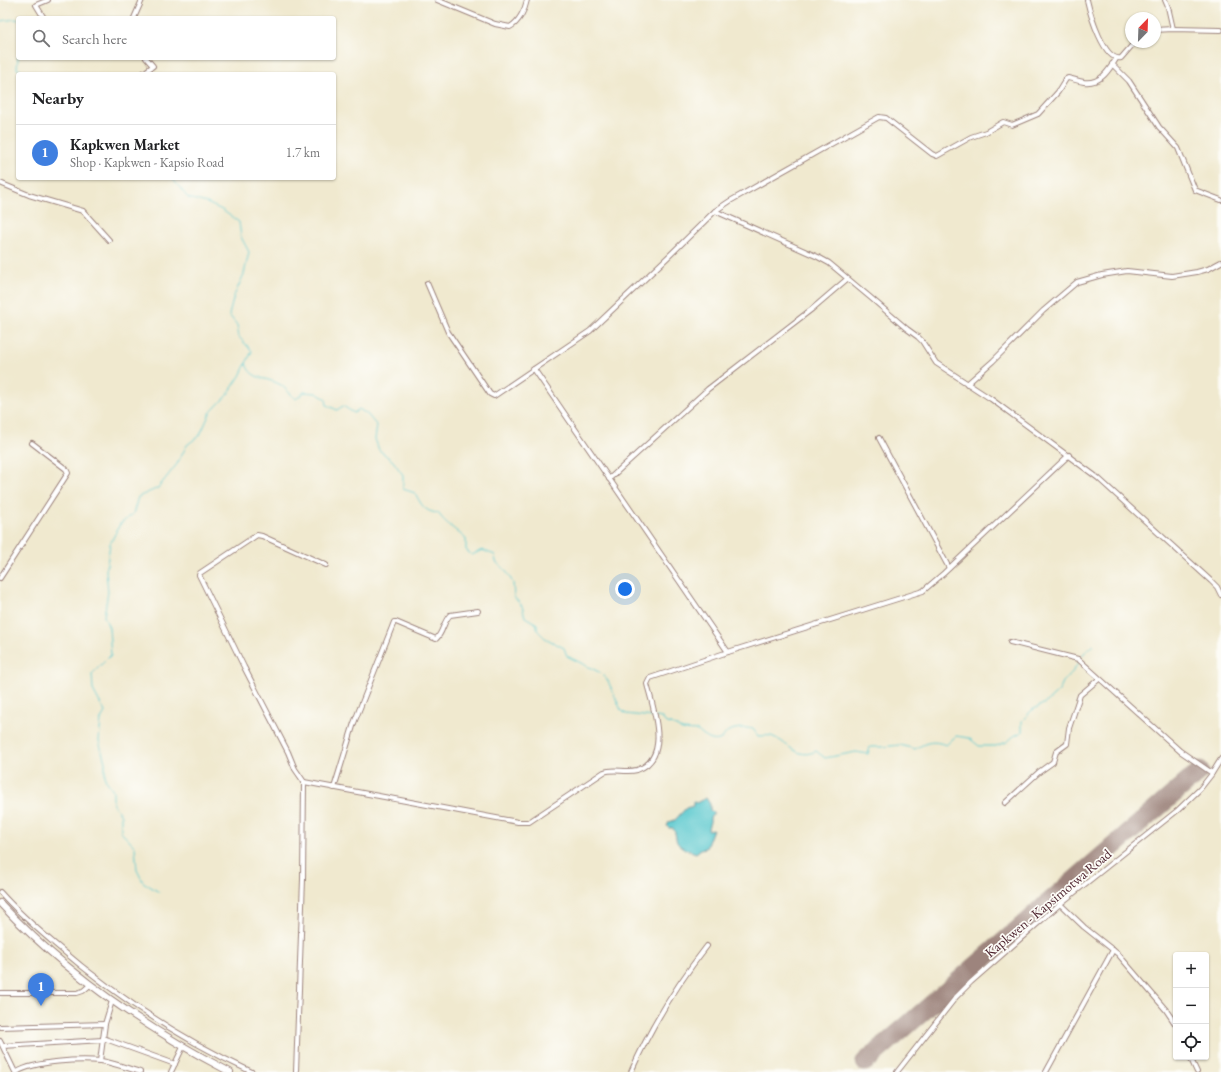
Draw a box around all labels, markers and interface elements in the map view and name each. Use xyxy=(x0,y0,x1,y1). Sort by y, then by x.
north arrow xyxy=(1125,12,1161,48)
search box xyxy=(16,16,336,60)
icon: search xyxy=(30,27,52,49)
text: Search here xyxy=(62,29,127,48)
text: Nearby xyxy=(32,87,84,109)
text: Kapkwen Market xyxy=(70,135,180,154)
text: 1 xyxy=(42,144,48,161)
text: 1.7 km xyxy=(286,144,320,161)
text: Shop · Kapkwen - Kapsio Road xyxy=(70,154,224,171)
your location xyxy=(615,579,635,599)
street label: Kapkwen - Kapsimotwa Road xyxy=(981,844,1116,961)
map controls xyxy=(1173,952,1209,1060)
button: + xyxy=(1173,952,1209,988)
pin: 1 xyxy=(28,973,54,1006)
button: − xyxy=(1173,988,1209,1024)
button: locate xyxy=(1173,1024,1209,1060)

